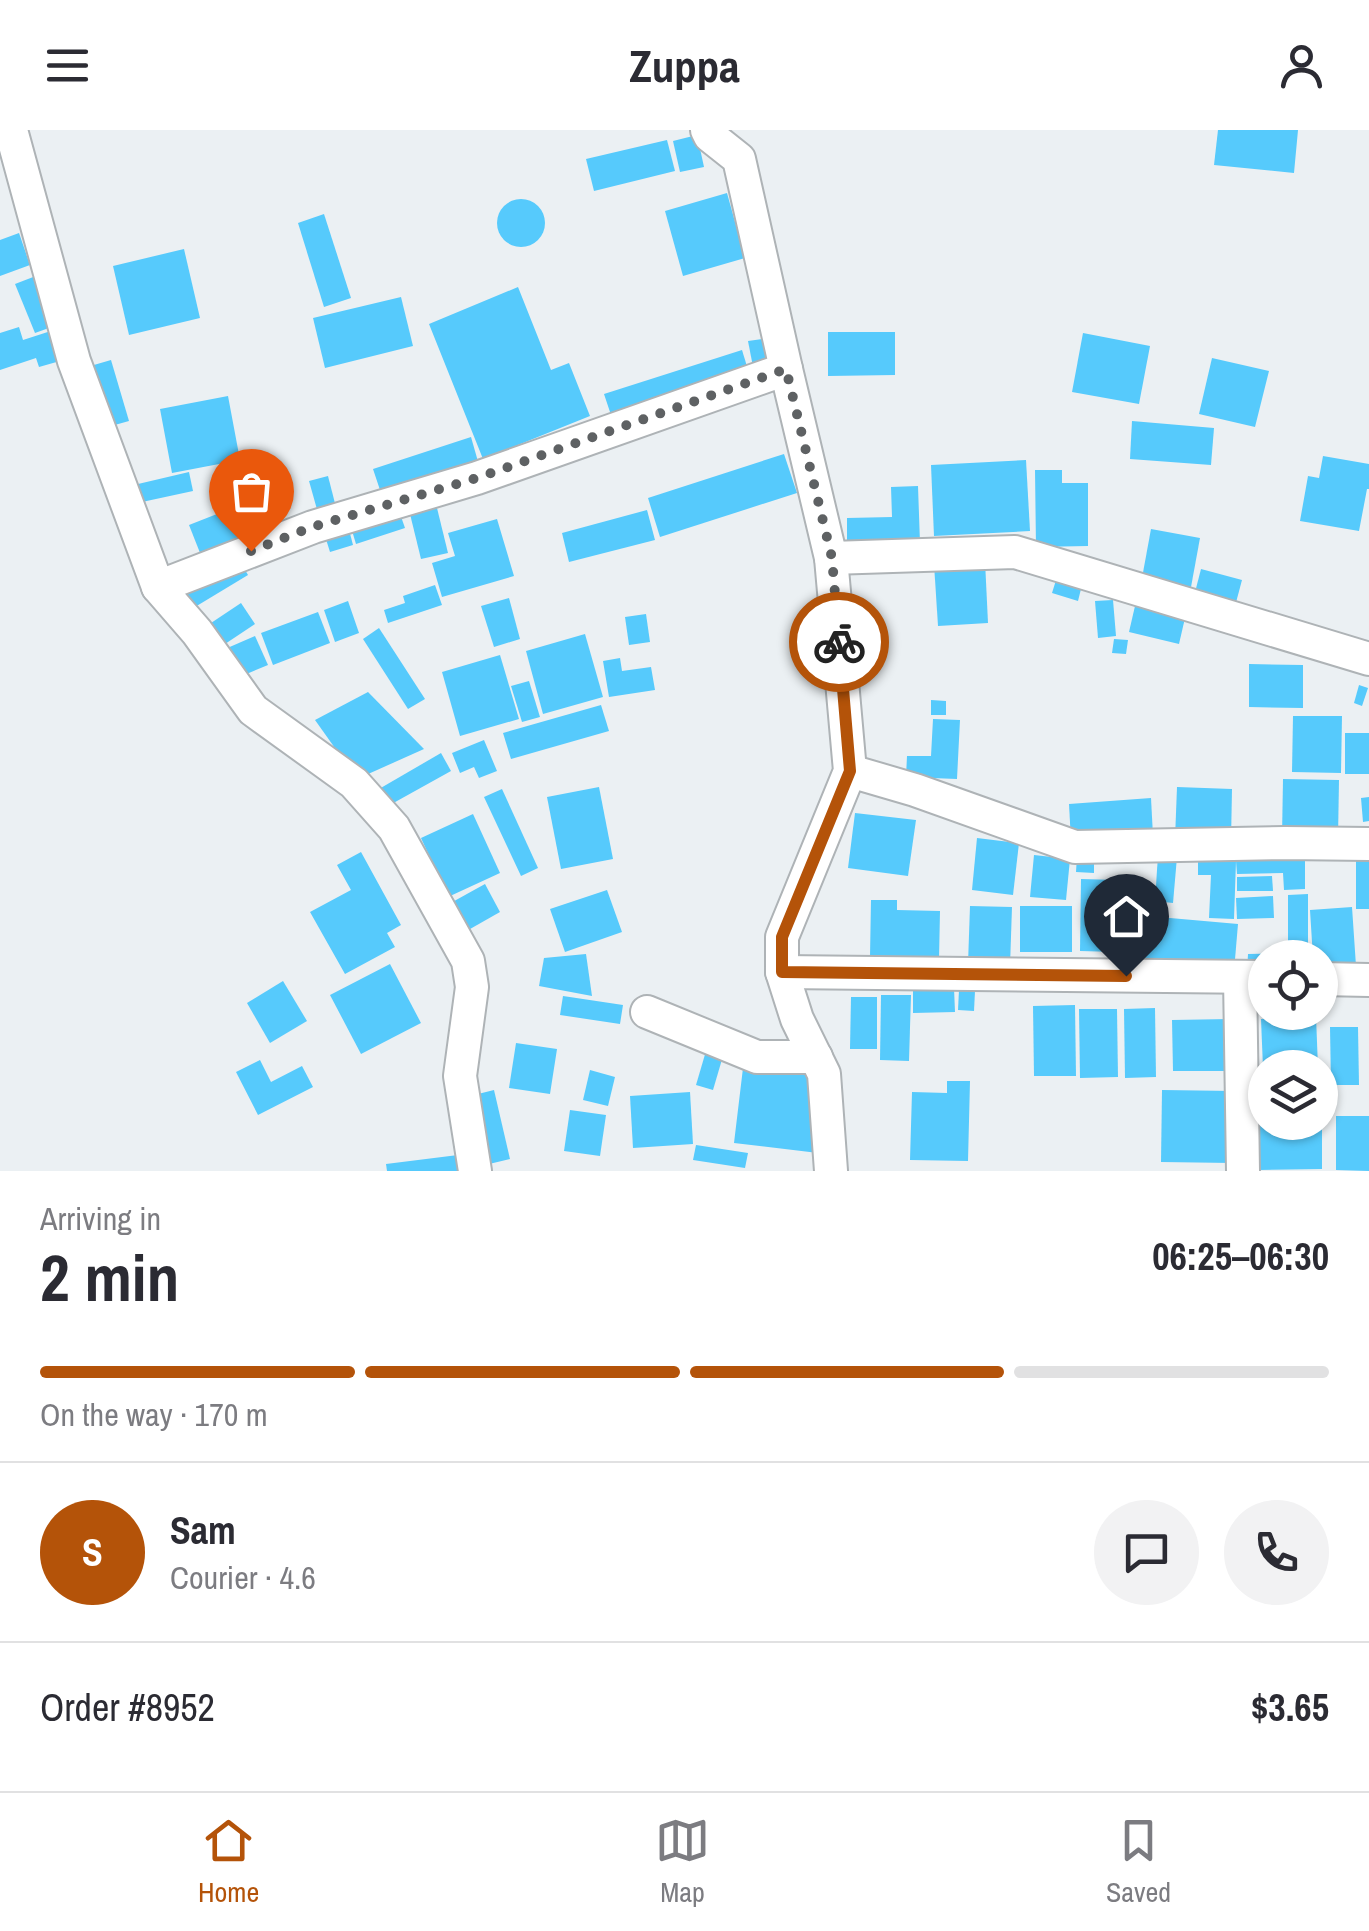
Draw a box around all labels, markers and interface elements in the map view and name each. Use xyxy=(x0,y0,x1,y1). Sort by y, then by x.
text: Zuppa xyxy=(629,35,740,96)
icon: menu xyxy=(40,38,95,93)
icon: person xyxy=(1274,38,1329,93)
pin xyxy=(209,449,294,552)
icon: bag xyxy=(224,464,279,519)
courier xyxy=(789,592,889,692)
icon: bike xyxy=(812,615,867,670)
pin xyxy=(1084,874,1169,977)
icon: home xyxy=(1099,889,1154,944)
map controls xyxy=(1248,940,1338,1140)
button: locate xyxy=(1248,940,1338,1030)
button: layers xyxy=(1248,1050,1338,1140)
text: Arriving in xyxy=(40,1197,161,1240)
text: 06:25–06:30 xyxy=(1152,1231,1329,1282)
text: 2 min xyxy=(40,1234,179,1321)
text: On the way · 170 m xyxy=(40,1393,268,1436)
button: chat xyxy=(1094,1500,1199,1605)
button: phone xyxy=(1224,1500,1329,1605)
text: Sam xyxy=(170,1505,236,1556)
text: S xyxy=(82,1527,103,1578)
text: Courier · 4.6 xyxy=(170,1556,316,1599)
text: Order #8952 xyxy=(40,1682,215,1733)
text: $3.65 xyxy=(1251,1682,1329,1733)
tab: Home xyxy=(198,1813,259,1911)
tab: Map xyxy=(655,1813,710,1911)
tab: Saved xyxy=(1106,1813,1171,1911)

